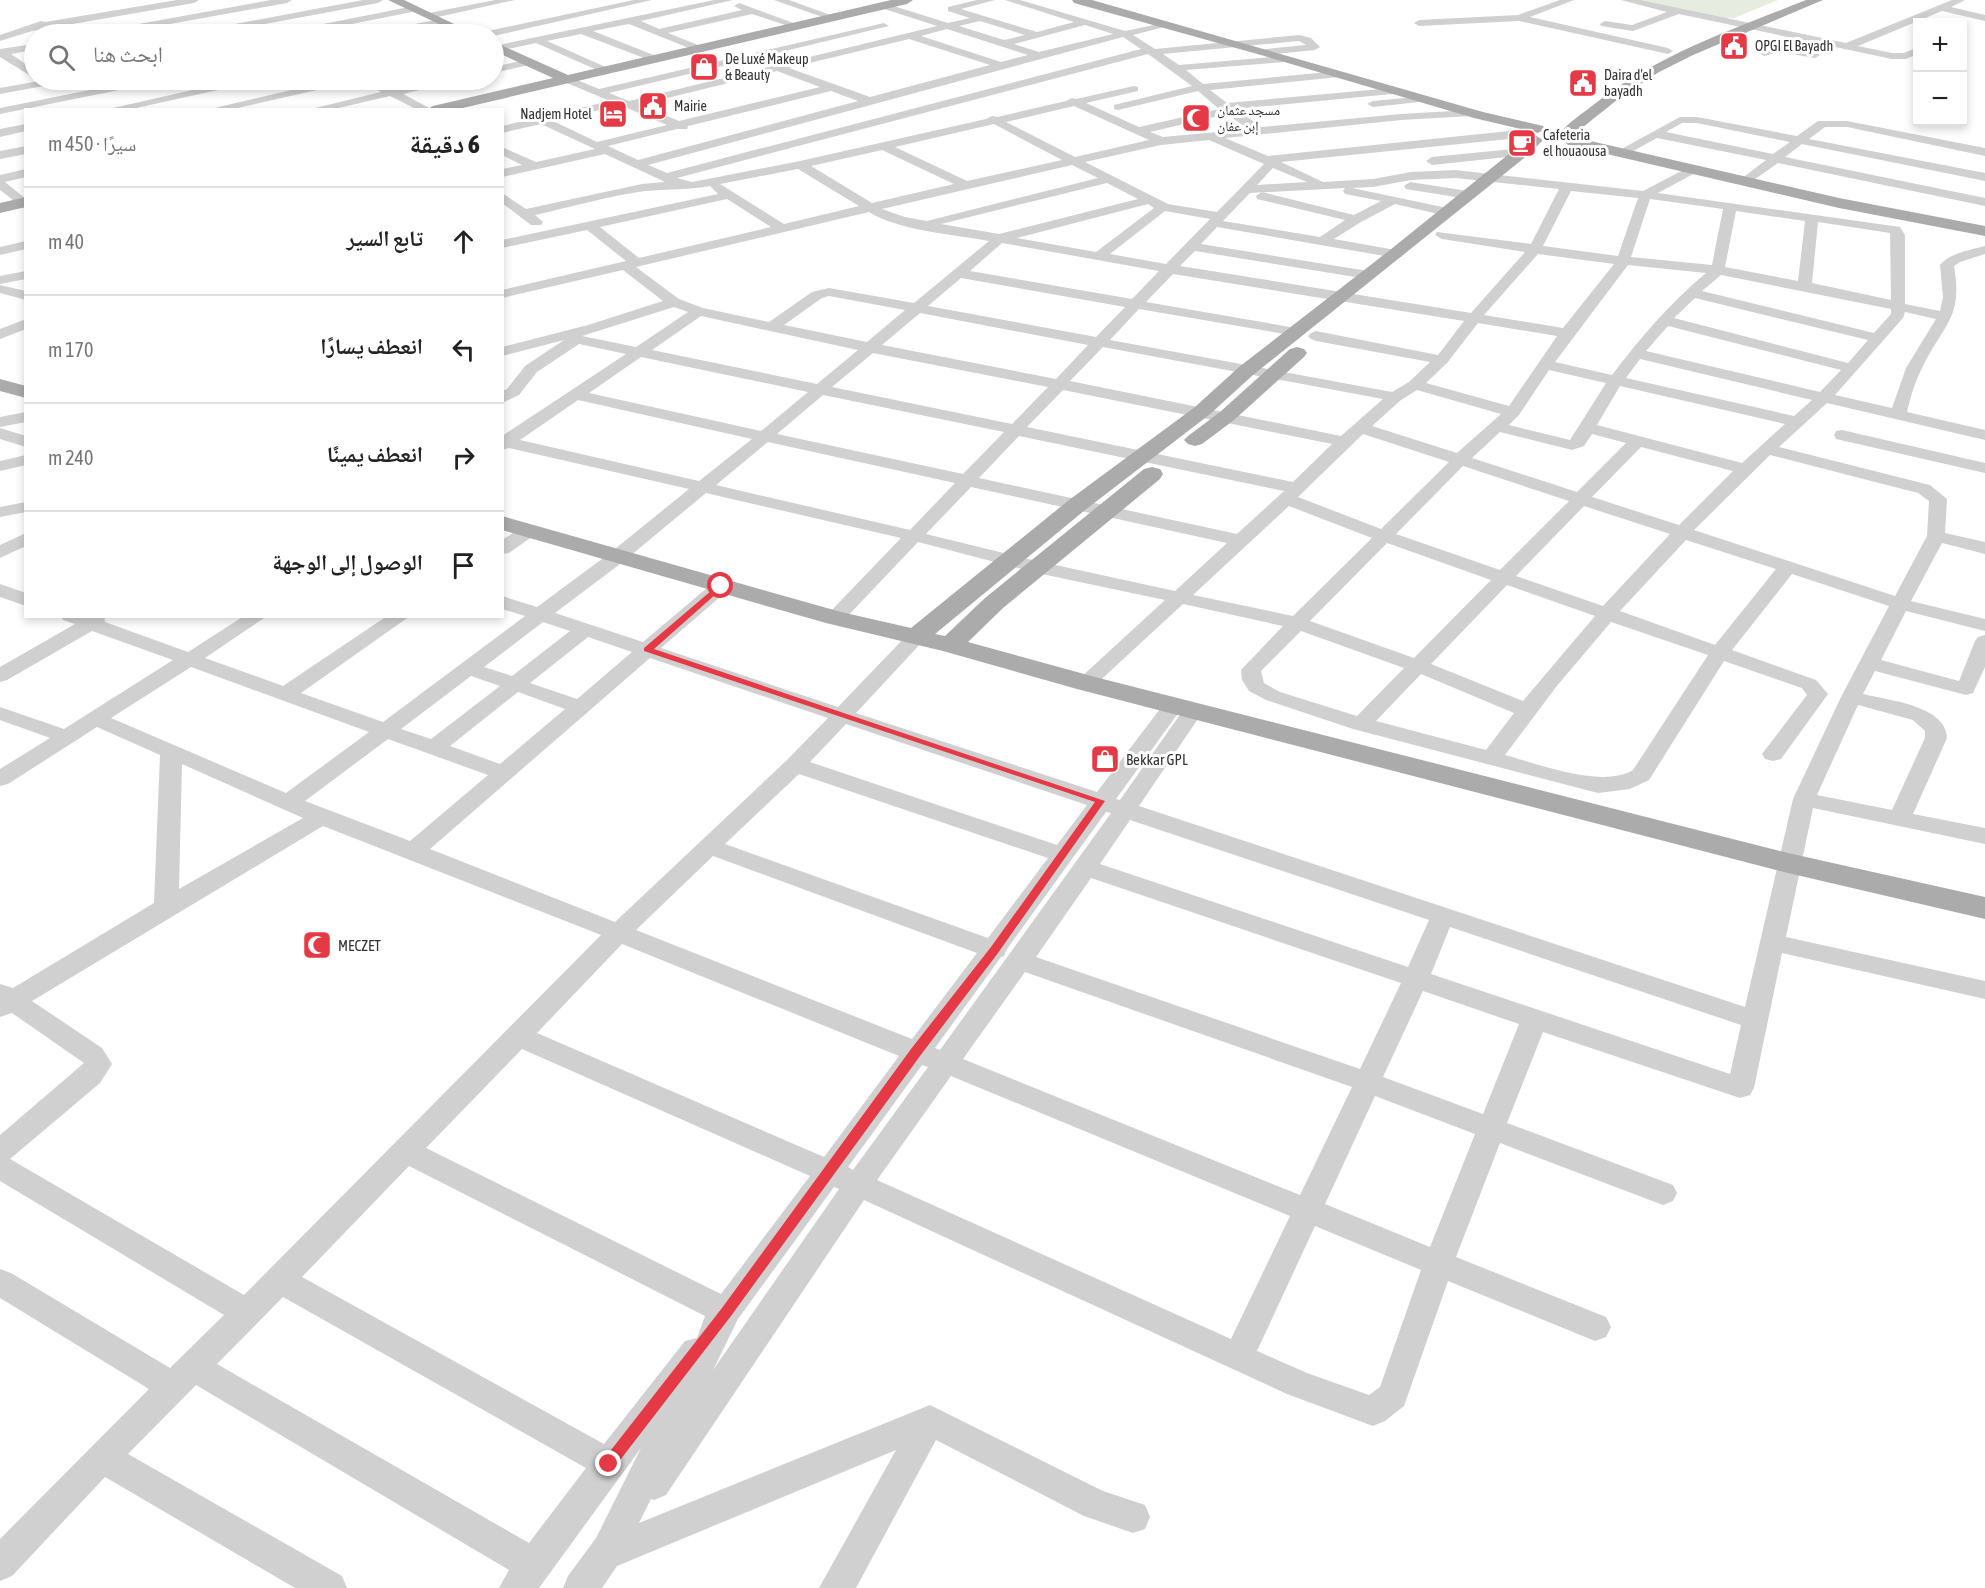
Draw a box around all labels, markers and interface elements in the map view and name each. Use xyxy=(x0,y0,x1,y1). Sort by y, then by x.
map controls xyxy=(1913,18,1967,126)
button: + xyxy=(1913,18,1967,72)
search box xyxy=(24,24,504,90)
public building icon: OPGI El Bayadh xyxy=(1718,30,1750,62)
place label: OPGI El Bayadh xyxy=(1755,38,1833,54)
icon: search xyxy=(45,41,78,74)
text: ابحث هنا xyxy=(93,41,163,67)
shop icon: De Luxé Makeup & Beauty xyxy=(688,51,720,83)
place label: De Luxé Makeup & Beauty xyxy=(725,51,809,83)
public building icon: Daira d'el bayadh xyxy=(1567,67,1599,99)
place label: Daira d'el bayadh xyxy=(1604,67,1653,99)
button: − xyxy=(1913,72,1967,126)
public building icon: Mairie xyxy=(637,90,669,122)
hotel icon: Nadjem Hotel xyxy=(597,98,629,130)
place label: Mairie xyxy=(674,98,707,114)
mosque icon: مسجد عثمان إبن عفان xyxy=(1180,102,1212,134)
place label: مسجد عثمان إبن عفان xyxy=(1217,102,1280,136)
place label: Nadjem Hotel xyxy=(520,106,592,122)
cafe icon: Cafeteria el houaousa xyxy=(1506,127,1538,159)
place label: Cafeteria el houaousa xyxy=(1543,127,1606,159)
text: 6 دقيقة xyxy=(410,129,480,159)
text: سيرًا · 450 m xyxy=(48,132,136,155)
text: تابع السير xyxy=(347,225,423,251)
icon: ahead xyxy=(447,225,480,258)
text: 40 m xyxy=(48,230,84,253)
text: انعطف يسارًا xyxy=(320,333,423,359)
icon: left xyxy=(447,333,480,366)
text: 170 m xyxy=(48,338,93,361)
text: انعطف يمينًا xyxy=(327,441,423,467)
icon: right xyxy=(447,441,480,474)
text: 240 m xyxy=(48,446,93,469)
text: الوصول إلى الوجهة xyxy=(272,549,423,575)
icon: arrive xyxy=(447,549,480,582)
route start xyxy=(707,572,733,598)
shop icon: Bekkar GPL xyxy=(1089,743,1121,775)
place label: Bekkar GPL xyxy=(1126,751,1188,768)
mosque icon: MECZET xyxy=(301,929,333,961)
place label: MECZET xyxy=(338,937,381,954)
route end xyxy=(595,1450,621,1476)

